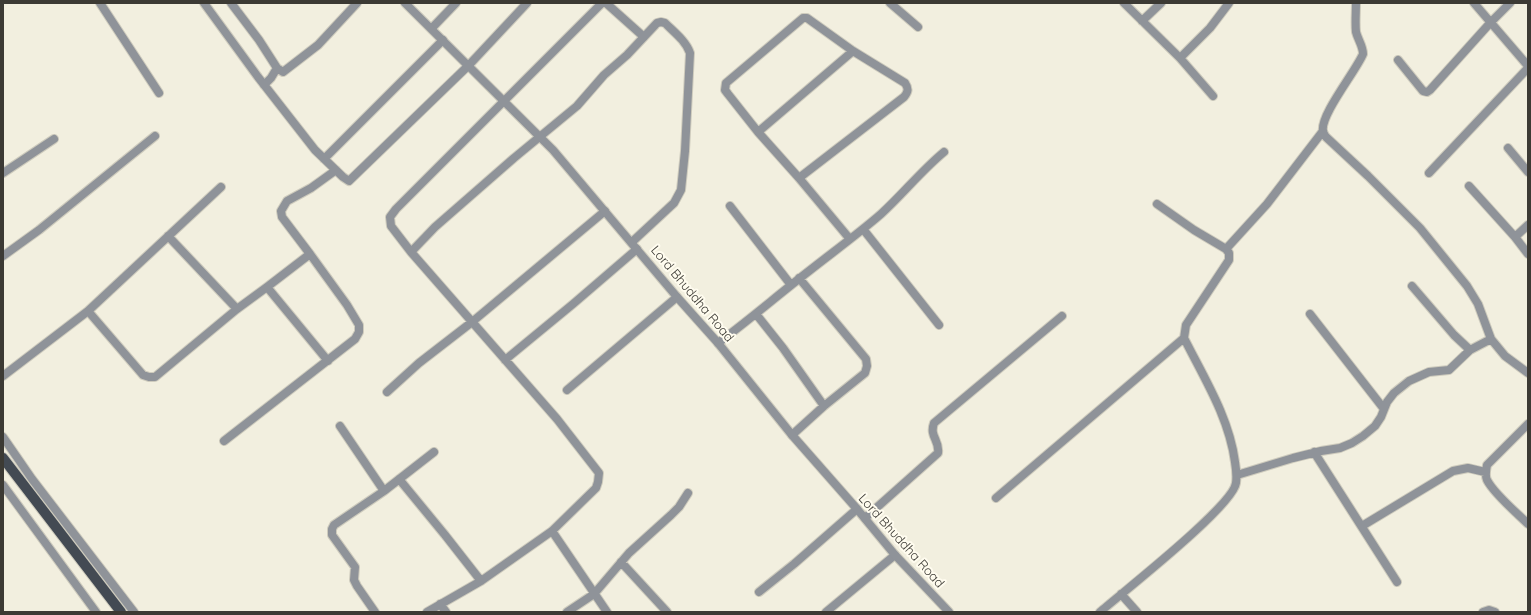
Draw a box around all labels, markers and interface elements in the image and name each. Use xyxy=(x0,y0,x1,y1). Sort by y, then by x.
street label: Lord Bhuddha Road xyxy=(647,243,737,345)
street label: Lord Bhuddha Road xyxy=(855,491,947,591)

